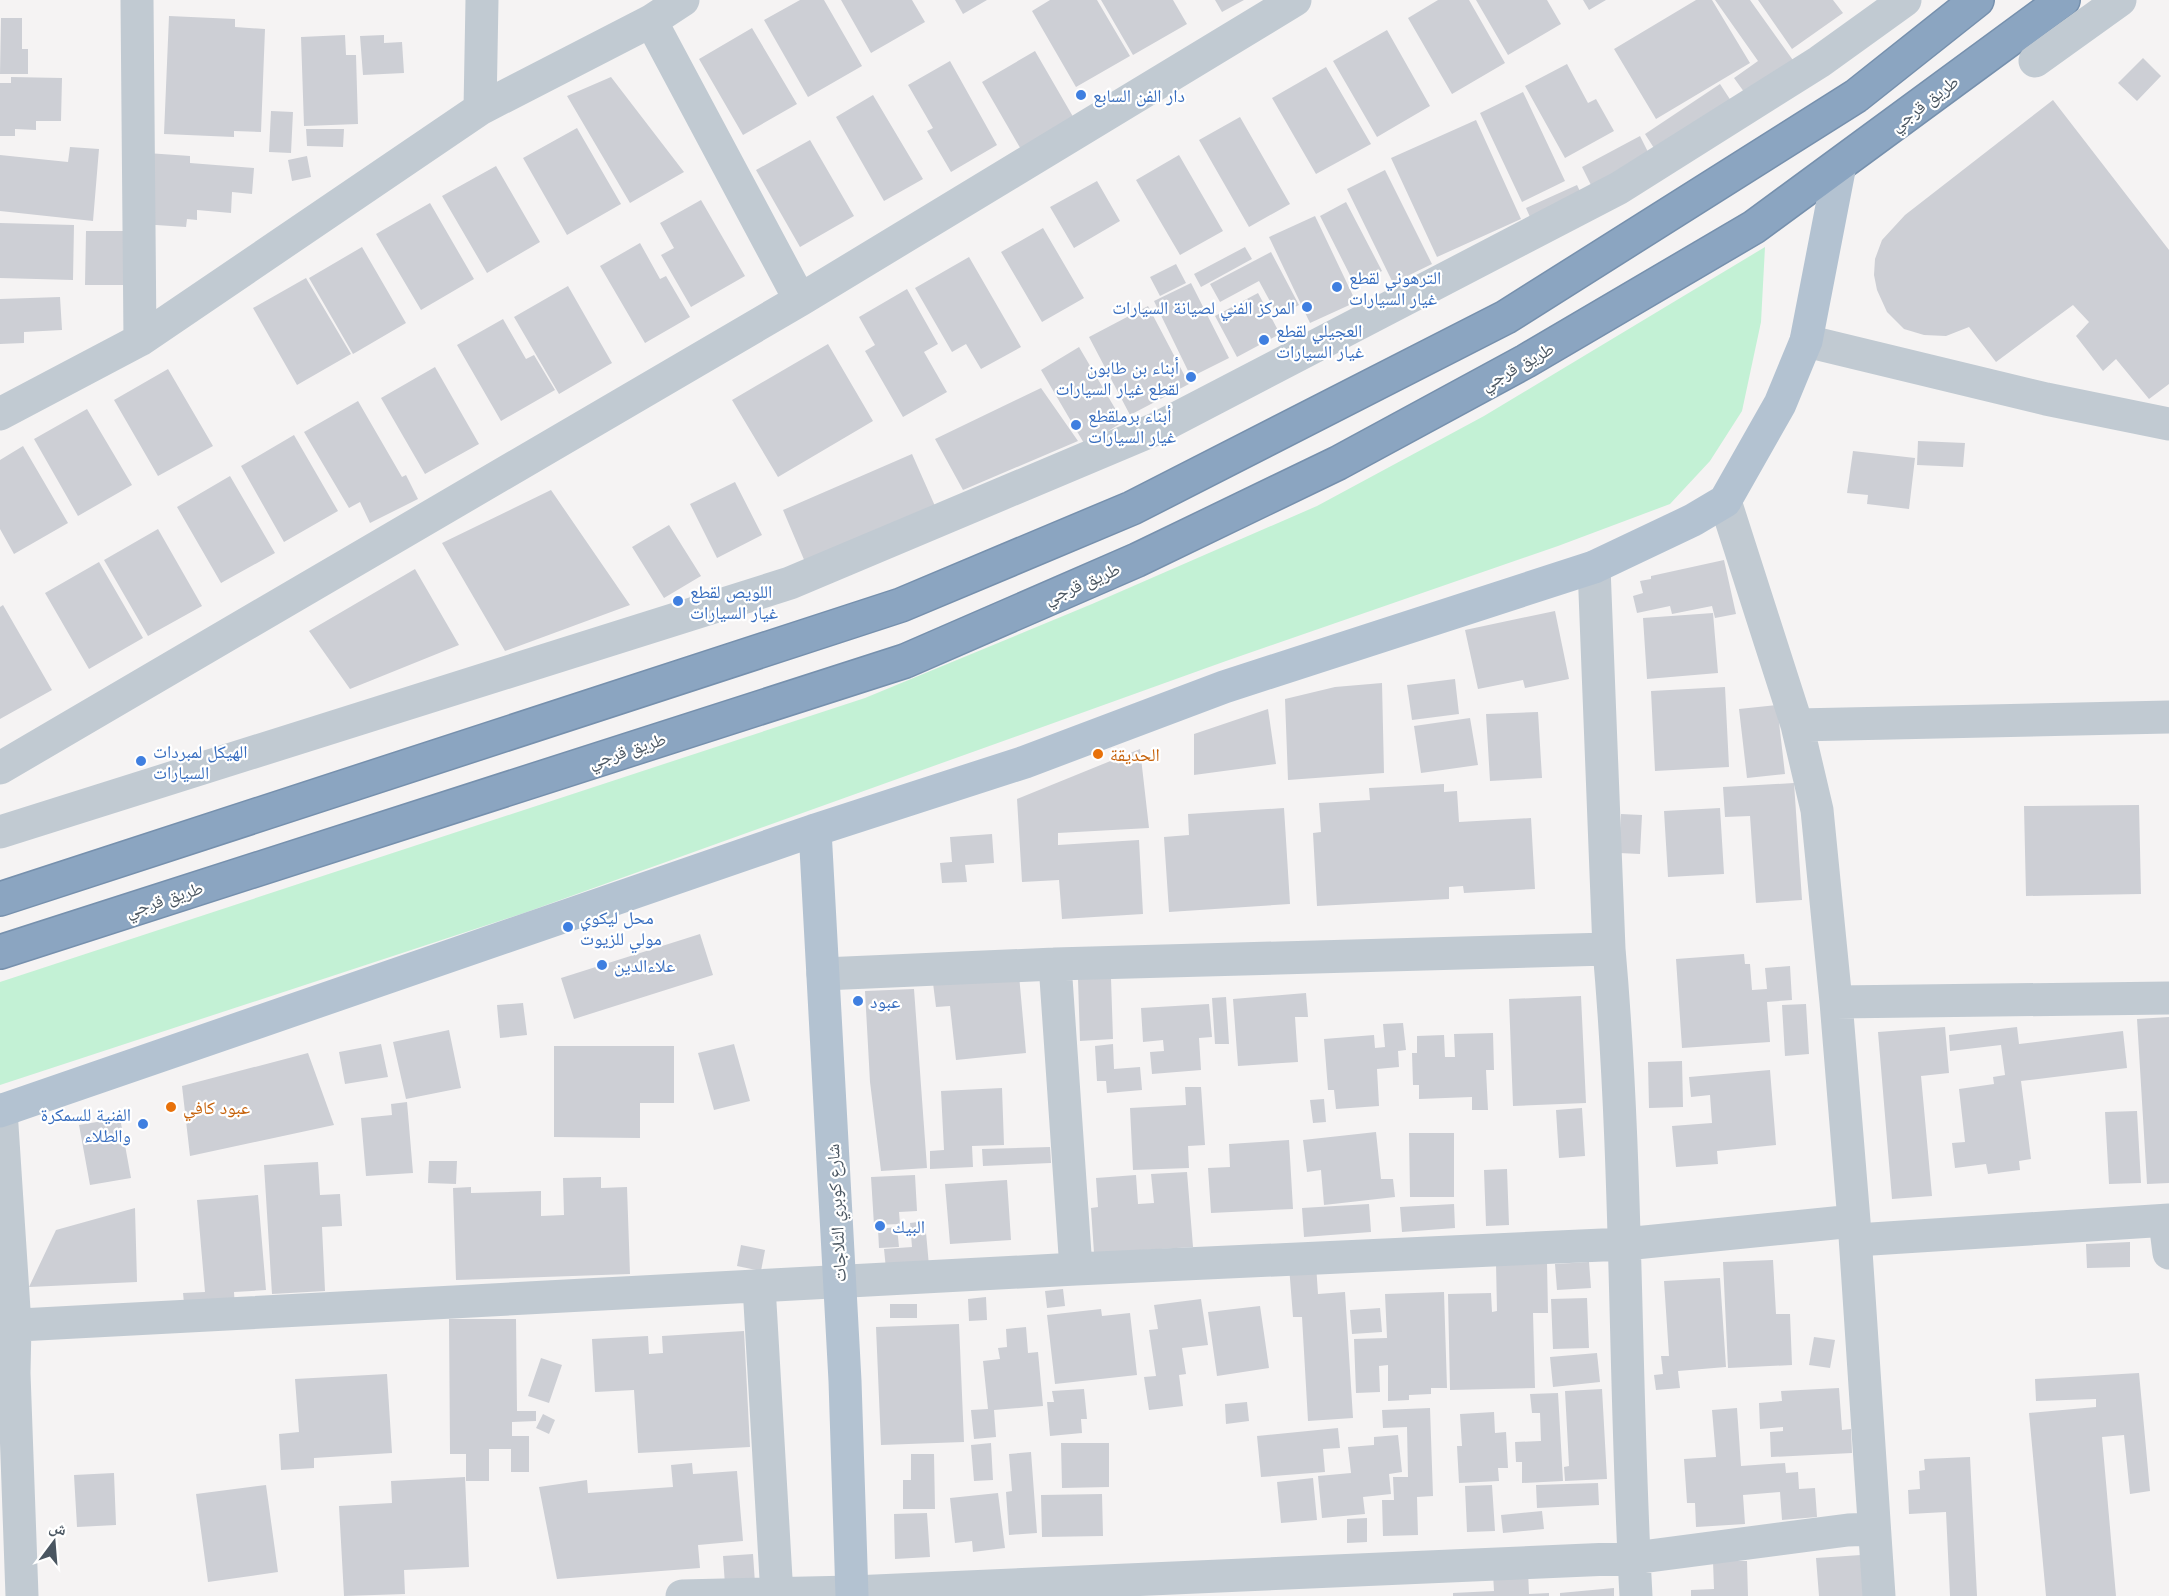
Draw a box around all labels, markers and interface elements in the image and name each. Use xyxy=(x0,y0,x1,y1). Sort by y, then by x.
street label: طريق قرجي xyxy=(1884,69,1965,139)
place label: دار الفن السابع xyxy=(1093,83,1185,108)
marker: دار الفن السابع xyxy=(1074,88,1088,102)
place label: الترهوني لقطع غيار السيارات xyxy=(1349,265,1441,311)
marker: الترهوني لقطع غيار السيارات xyxy=(1330,280,1344,294)
place label: المركز الفني لصيانة السيارات xyxy=(1112,295,1295,322)
marker: المركز الفني لصيانة السيارات xyxy=(1300,300,1314,314)
place label: العجيلي لقطع غيار السيارات xyxy=(1276,318,1364,364)
marker: العجيلي لقطع غيار السيارات xyxy=(1257,333,1271,347)
street label: طريق قرجي xyxy=(1476,336,1559,399)
place label: أبناء بن طابون لقطع غيار السيارات xyxy=(1055,355,1179,401)
marker: أبناء بن طابون لقطع غيار السيارات xyxy=(1184,370,1198,384)
place label: أبناء برملقطع غيار السيارات xyxy=(1088,403,1176,449)
marker: أبناء برملقطع غيار السيارات xyxy=(1069,418,1083,432)
street label: طريق قرجي xyxy=(1040,556,1125,613)
place label: اللويص لقطع غيار السيارات xyxy=(690,579,778,625)
marker: اللويص لقطع غيار السيارات xyxy=(671,594,685,608)
street label: طريق قرجي xyxy=(585,726,670,777)
place label: الهيكل لمبردات السيارات xyxy=(153,739,248,785)
place label: الحديقة xyxy=(1110,742,1160,767)
marker: الحديقة xyxy=(1091,747,1105,761)
marker: الهيكل لمبردات السيارات xyxy=(134,754,148,768)
street label: طريق قرجي xyxy=(122,875,207,926)
place label: محل ليكوي مولي للزيوت xyxy=(580,905,662,953)
marker: محل ليكوي مولي للزيوت xyxy=(561,920,575,934)
place label: علاءالدين xyxy=(614,953,675,978)
marker: علاءالدين xyxy=(595,958,609,972)
place label: عبود xyxy=(870,989,900,1014)
marker: عبود xyxy=(851,994,865,1008)
place label: عبود كافي xyxy=(183,1095,250,1122)
marker: عبود كافي xyxy=(164,1100,178,1114)
place label: الفنية للسمكرة والطلاء xyxy=(41,1102,131,1148)
marker: الفنية للسمكرة والطلاء xyxy=(136,1117,150,1131)
street label: شارع كوبري الثلاجات xyxy=(820,1143,855,1283)
place label: البيك xyxy=(892,1214,925,1239)
marker: البيك xyxy=(873,1219,887,1233)
north arrow xyxy=(24,1512,84,1572)
text: ش xyxy=(47,1515,69,1541)

